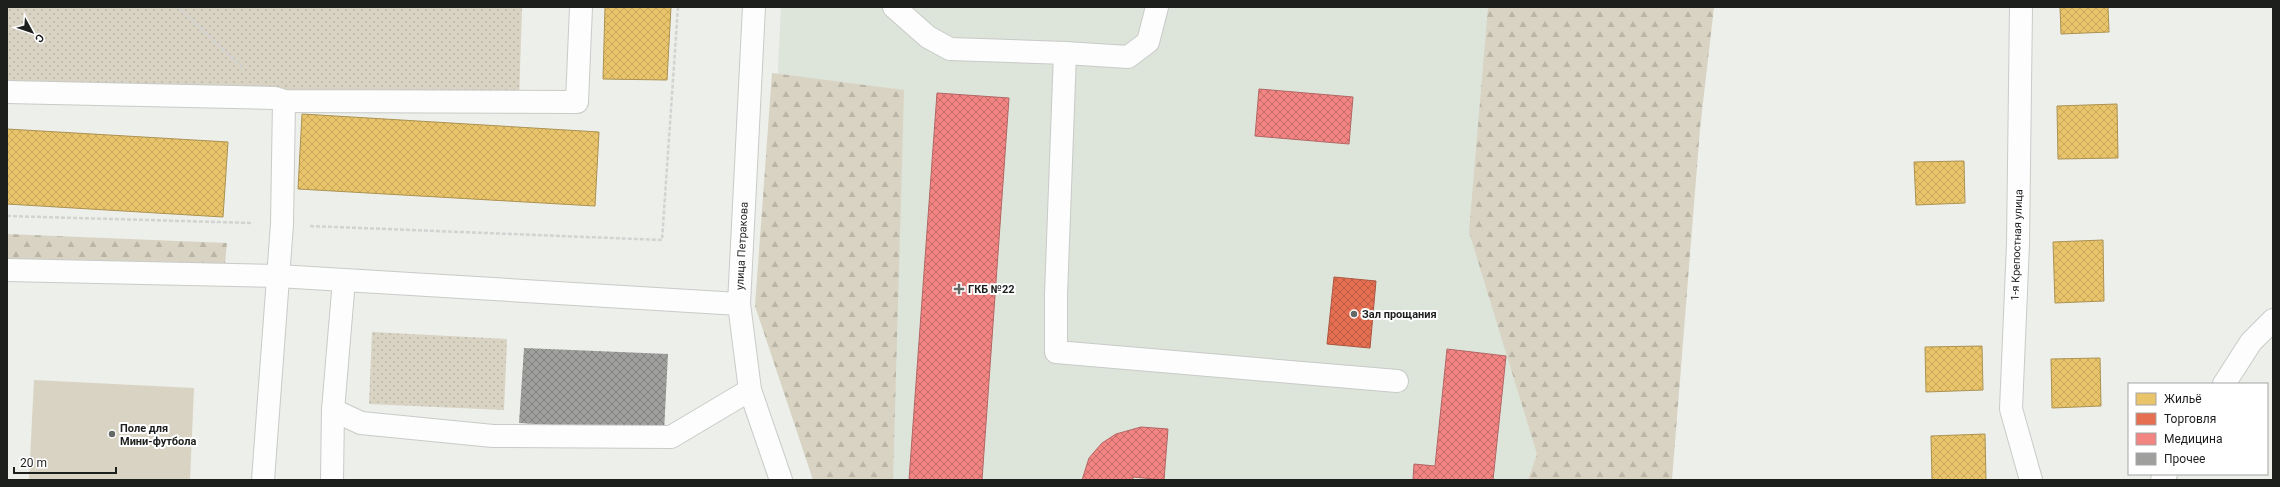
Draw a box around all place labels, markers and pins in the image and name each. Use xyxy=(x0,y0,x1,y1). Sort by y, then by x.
marker: ГКБ №22 xyxy=(953,283,965,295)
place label: ГКБ №22 xyxy=(968,283,1015,296)
place label: Зал прощания xyxy=(1362,308,1437,321)
marker: Зал прощания xyxy=(1349,309,1359,319)
place label: Поле для Мини-футбола xyxy=(120,422,196,448)
marker: Поле для Мини-футбола xyxy=(107,429,117,439)

